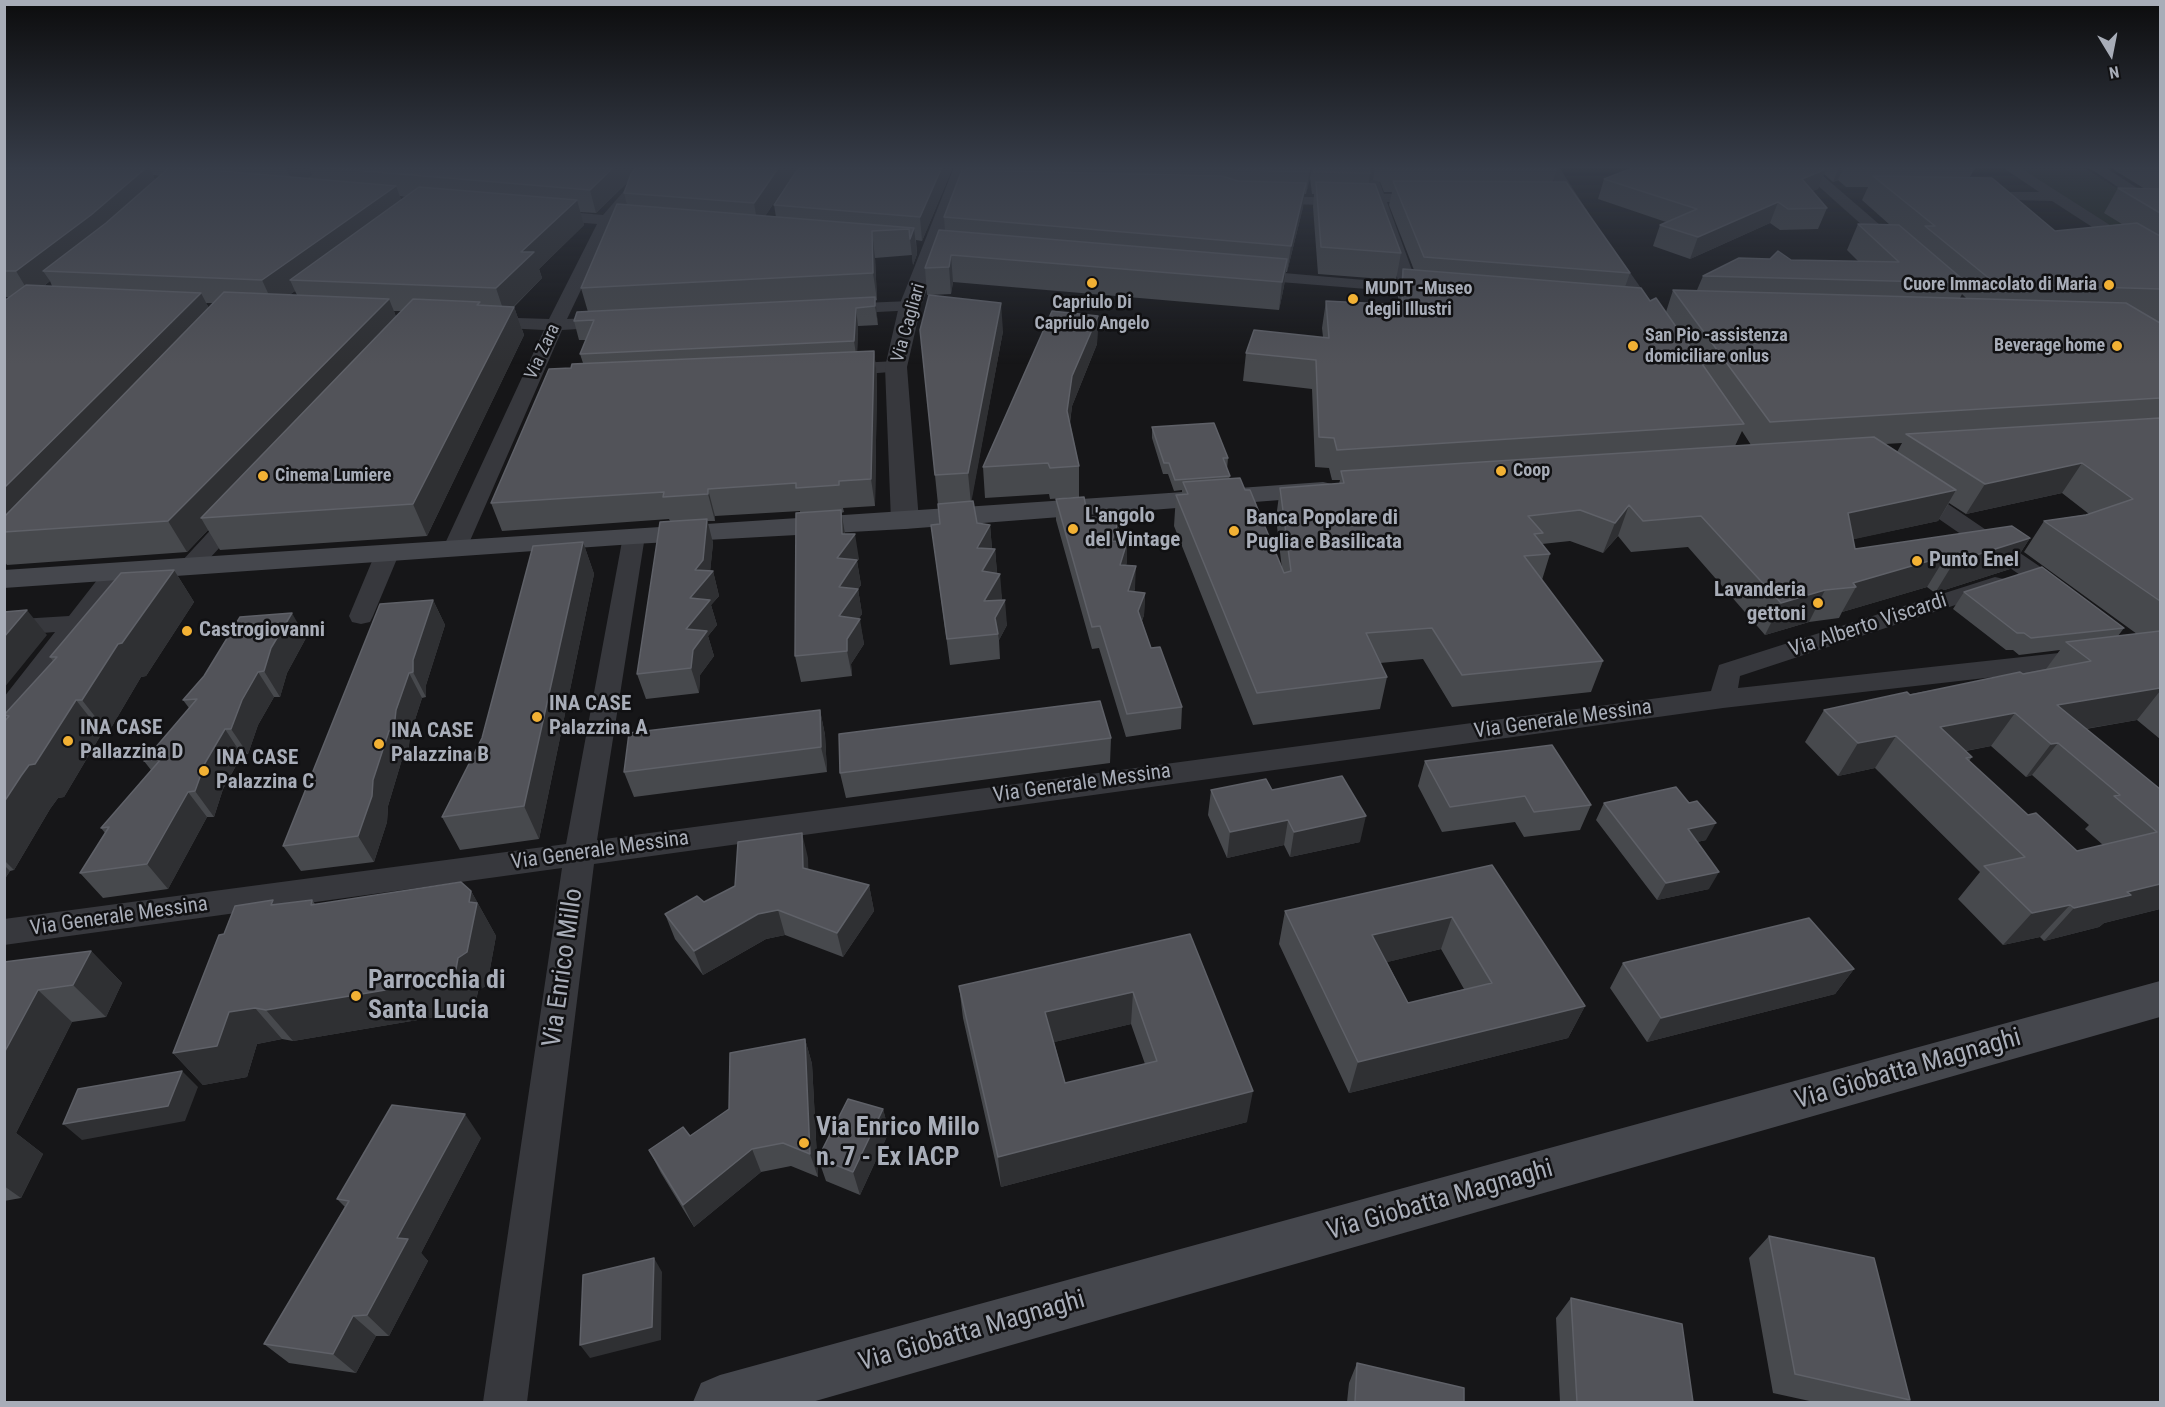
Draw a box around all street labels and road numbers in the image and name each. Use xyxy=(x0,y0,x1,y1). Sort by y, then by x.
street label: Via Cagliari xyxy=(887,281,931,365)
street label: Via Zara xyxy=(521,321,565,383)
street label: Via Alberto Viscardi xyxy=(1786,589,1950,663)
street label: Via Generale Messina xyxy=(1473,695,1653,745)
street label: Via Generale Messina xyxy=(992,759,1172,809)
street label: Via Generale Messina xyxy=(510,826,690,876)
street label: Via Enrico Millo xyxy=(537,887,591,1049)
street label: Via Generale Messina xyxy=(29,892,209,942)
street label: Via Giobatta Magnaghi xyxy=(1791,1023,2025,1117)
street label: Via Giobatta Magnaghi xyxy=(1323,1154,1557,1248)
street label: Via Giobatta Magnaghi xyxy=(855,1285,1089,1379)

